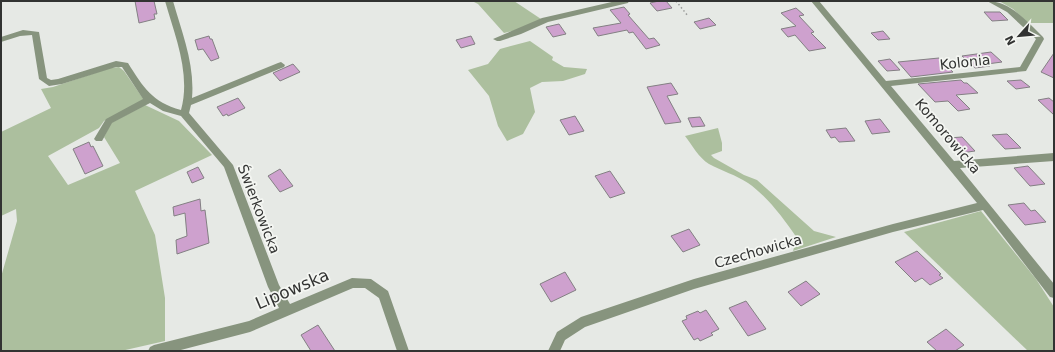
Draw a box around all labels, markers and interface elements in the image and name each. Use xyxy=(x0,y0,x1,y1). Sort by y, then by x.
north arrow xyxy=(999,16,1039,56)
text: N xyxy=(1003,33,1018,47)
street label: Kolonia xyxy=(939,51,991,73)
street label: Komorowicka xyxy=(912,95,984,177)
street label: Świerkowicka xyxy=(235,162,284,256)
street label: Czechowicka xyxy=(712,231,804,271)
street label: Lipowska xyxy=(252,265,332,313)

